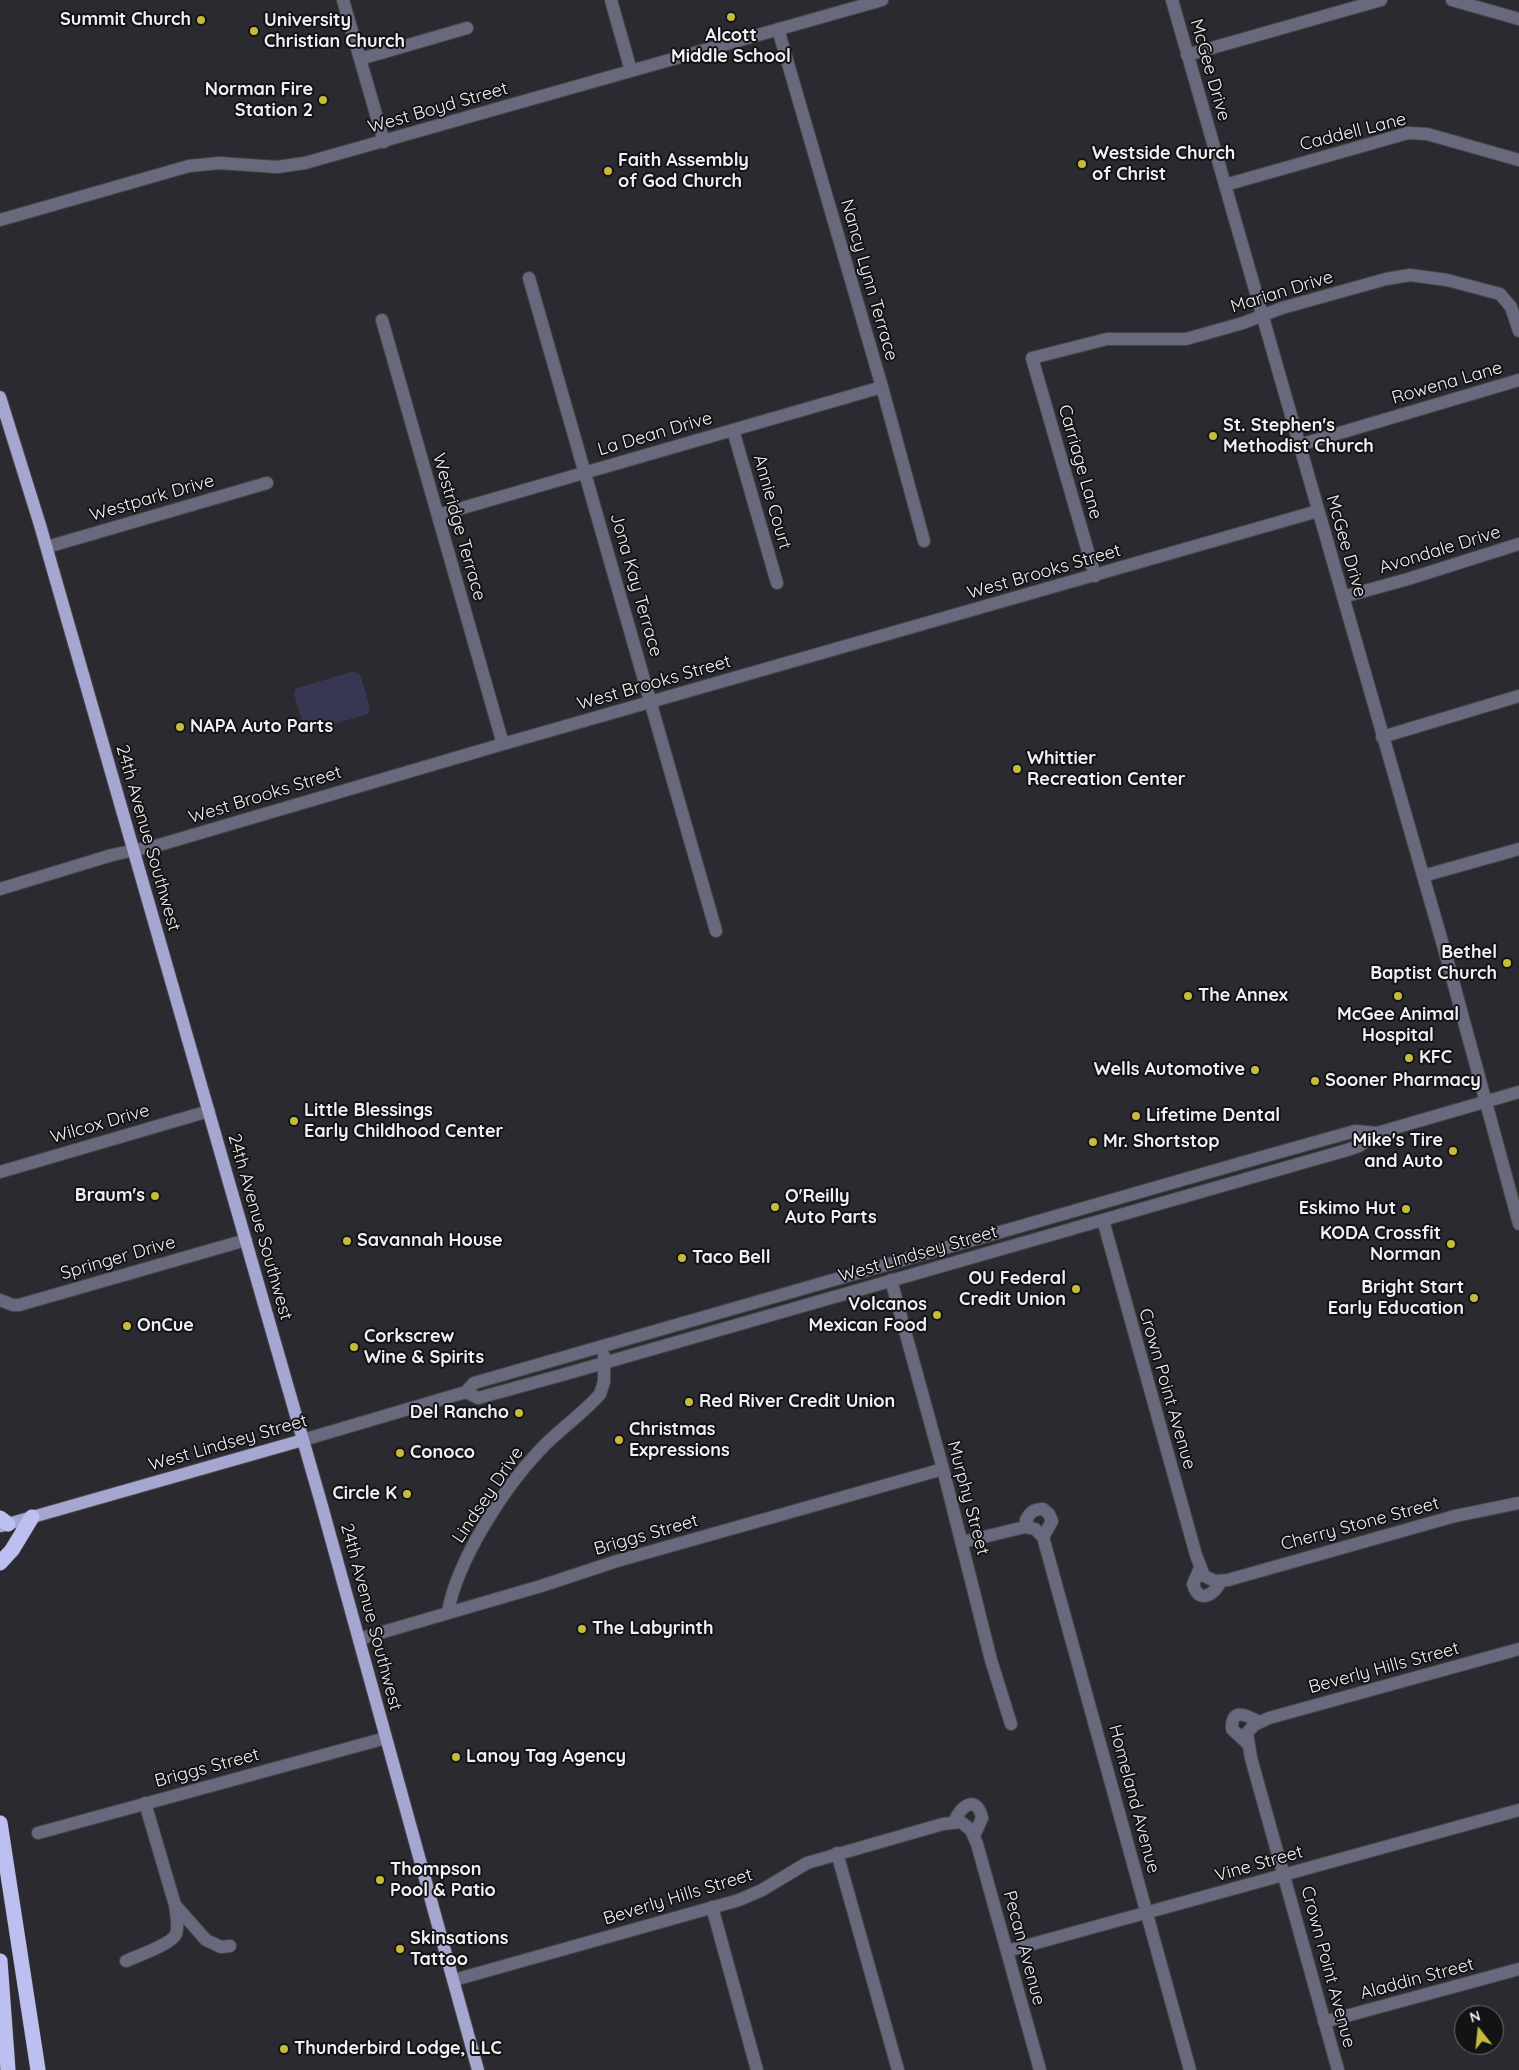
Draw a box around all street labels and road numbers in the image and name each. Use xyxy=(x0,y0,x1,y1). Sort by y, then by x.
street label: McGee Drive xyxy=(1185,16,1235,124)
street label: West Boyd Street xyxy=(366,78,510,138)
street label: Caddell Lane xyxy=(1298,108,1408,156)
street label: Nancy Lynn Terrace xyxy=(836,197,902,363)
street label: Marian Drive xyxy=(1228,266,1336,318)
street label: Rowena Lane xyxy=(1389,357,1505,409)
street label: Carriage Lane xyxy=(1053,402,1107,522)
street label: La Dean Drive xyxy=(595,407,715,461)
street label: Westridge Terrace xyxy=(428,451,490,603)
street label: Annie Court xyxy=(748,452,796,552)
street label: Westpark Drive xyxy=(87,470,217,526)
street label: McGee Drive xyxy=(1321,492,1371,600)
street label: Jona Kay Terrace xyxy=(605,511,667,659)
street label: Avondale Drive xyxy=(1377,521,1503,579)
street label: West Brooks Street xyxy=(965,540,1123,604)
street label: West Brooks Street xyxy=(575,651,733,715)
street label: 24th Avenue Southwest xyxy=(111,742,185,934)
street label: West Brooks Street xyxy=(186,761,344,829)
street label: Wilcox Drive xyxy=(48,1100,152,1148)
street label: 24th Avenue Southwest xyxy=(223,1131,297,1323)
street label: West Lindsey Street xyxy=(836,1221,1000,1287)
street label: Springer Drive xyxy=(58,1231,178,1285)
street label: Crown Point Avenue xyxy=(1134,1306,1200,1472)
street label: West Lindsey Street xyxy=(146,1410,310,1476)
street label: Murphy Street xyxy=(942,1438,994,1558)
street label: Lindsey Drive xyxy=(448,1443,528,1547)
street label: Cherry Stone Street xyxy=(1279,1492,1441,1556)
street label: Briggs Street xyxy=(591,1510,701,1560)
street label: 24th Avenue Southwest xyxy=(336,1521,406,1713)
street label: Beverly Hills Street xyxy=(1306,1638,1462,1698)
street label: Homeland Avenue xyxy=(1104,1722,1164,1876)
street label: Briggs Street xyxy=(152,1744,262,1792)
street label: Vine Street xyxy=(1213,1841,1305,1887)
street label: Beverly Hills Street xyxy=(601,1864,755,1930)
street label: Crown Point Avenue xyxy=(1296,1884,1360,2050)
street label: Pecan Avenue xyxy=(998,1888,1050,2008)
street label: Aladdin Street xyxy=(1358,1953,1476,2005)

